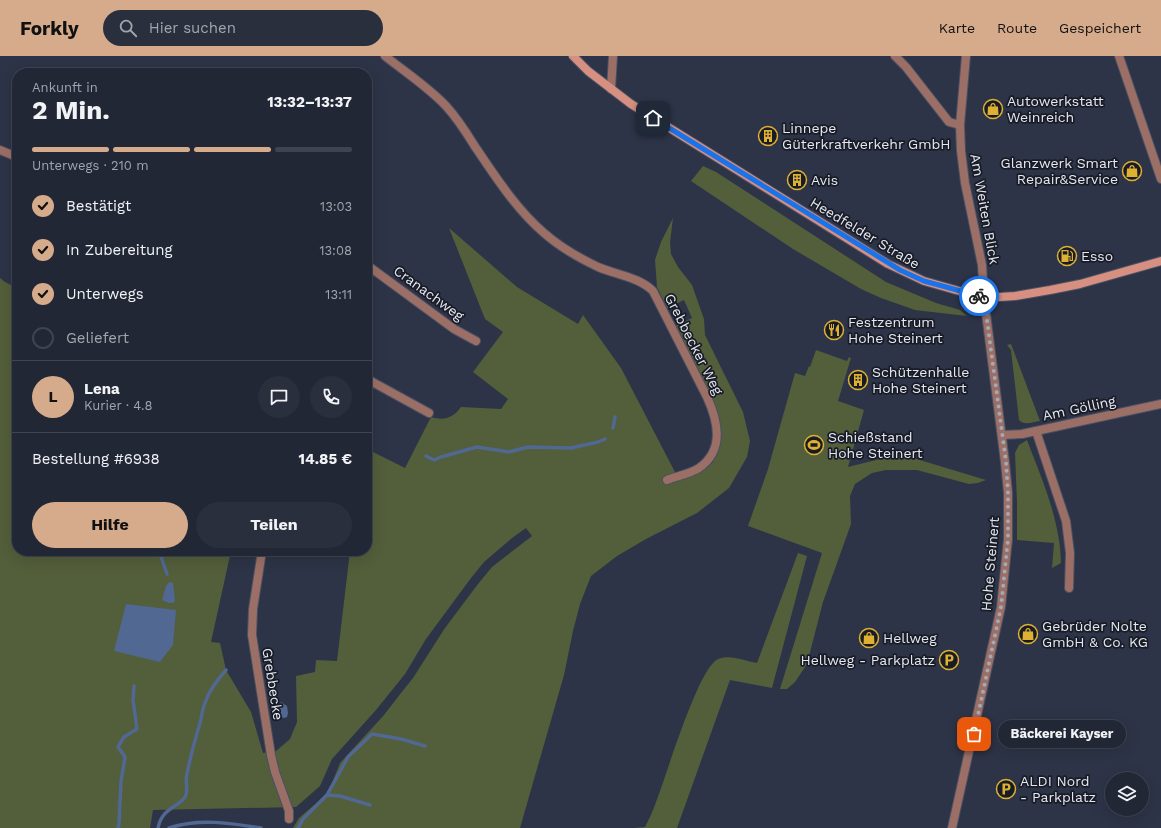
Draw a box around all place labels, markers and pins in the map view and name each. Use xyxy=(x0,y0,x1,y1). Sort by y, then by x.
place label: Autowerkstatt Weinreich xyxy=(1007,93,1104,125)
shop icon: Autowerkstatt Weinreich xyxy=(982,98,1004,120)
pin xyxy=(636,101,670,135)
place label: Linnepe Güterkraftverkehr GmbH xyxy=(782,120,950,152)
building icon: Linnepe Güterkraftverkehr GmbH xyxy=(757,125,779,147)
place label: Glanzwerk Smart Repair&Service xyxy=(1001,155,1118,187)
shop icon: Glanzwerk Smart Repair&Service xyxy=(1121,160,1143,182)
building icon: Avis xyxy=(786,169,808,191)
place label: Avis xyxy=(811,172,838,188)
fuel station icon: Esso xyxy=(1056,245,1078,267)
place label: Esso xyxy=(1081,248,1113,264)
place label: Festzentrum Hohe Steinert xyxy=(848,314,943,346)
restaurant icon: Festzentrum Hohe Steinert xyxy=(823,319,845,341)
place label: Schützenhalle Hohe Steinert xyxy=(872,364,969,396)
building icon: Schützenhalle Hohe Steinert xyxy=(847,369,869,391)
place label: Schießstand Hohe Steinert xyxy=(828,429,923,461)
sports icon: Schießstand Hohe Steinert xyxy=(803,434,825,456)
place label: Gebrüder Nolte GmbH & Co. KG xyxy=(1042,618,1148,650)
shop icon: Gebrüder Nolte GmbH & Co. KG xyxy=(1017,623,1039,645)
shop icon: Hellweg xyxy=(858,627,880,649)
place label: Hellweg xyxy=(883,630,937,646)
parking icon: Hellweg - Parkplatz xyxy=(938,649,960,671)
place label: Hellweg - Parkplatz xyxy=(801,652,935,668)
pin xyxy=(957,717,991,751)
callout: Bäckerei Kayser xyxy=(998,720,1126,748)
place label: ALDI Nord - Parkplatz xyxy=(1020,773,1096,805)
parking icon: ALDI Nord - Parkplatz xyxy=(995,778,1017,800)

